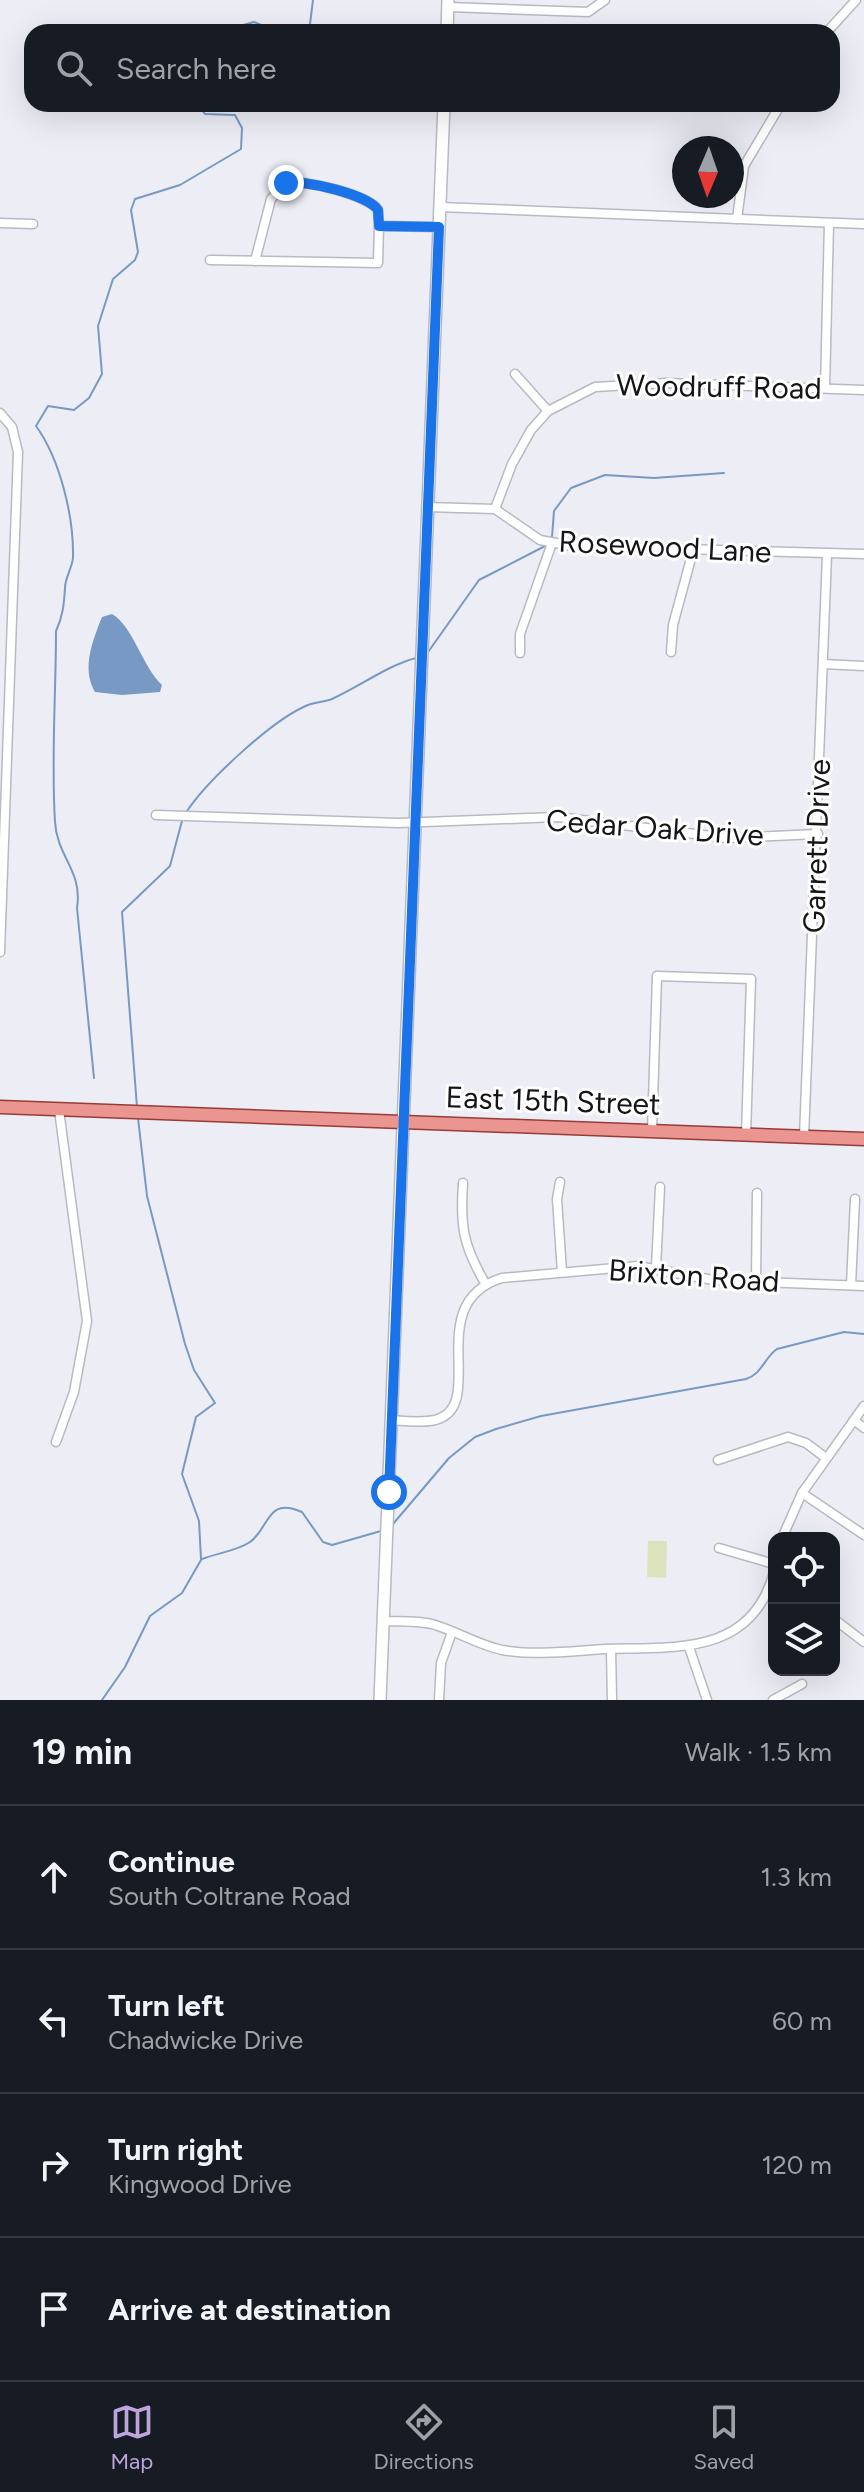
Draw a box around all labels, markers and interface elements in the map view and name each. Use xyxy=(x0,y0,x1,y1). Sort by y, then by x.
search box xyxy=(24,24,840,112)
icon: search xyxy=(52,46,96,90)
text: Search here xyxy=(116,50,276,87)
north arrow xyxy=(672,136,744,208)
route end xyxy=(268,165,304,201)
street label: Woodruff Road xyxy=(616,366,822,407)
street label: Rosewood Lane xyxy=(558,522,772,571)
street label: Garrett Drive xyxy=(795,758,838,934)
street label: Cedar Oak Drive xyxy=(545,801,765,854)
street label: East 15th Street xyxy=(445,1078,661,1123)
street label: Brixton Road xyxy=(607,1251,781,1300)
route start xyxy=(371,1474,407,1510)
map controls xyxy=(768,1532,840,1676)
button: locate xyxy=(768,1532,840,1604)
button: layers xyxy=(768,1604,840,1676)
text: 19 min xyxy=(32,1732,132,1773)
text: Walk · 1.5 km xyxy=(685,1736,832,1768)
text: Continue xyxy=(108,1843,235,1880)
icon: ahead xyxy=(32,1855,76,1899)
text: 1.3 km xyxy=(761,1861,832,1893)
text: South Coltrane Road xyxy=(108,1880,351,1912)
text: Turn left xyxy=(108,1987,225,2024)
icon: left xyxy=(32,1999,76,2043)
text: 60 m xyxy=(772,2005,832,2037)
text: Chadwicke Drive xyxy=(108,2024,303,2056)
text: Turn right xyxy=(108,2131,243,2168)
icon: right xyxy=(32,2143,76,2187)
text: 120 m xyxy=(762,2149,832,2181)
text: Kingwood Drive xyxy=(108,2168,292,2200)
icon: arrive xyxy=(32,2287,76,2331)
text: Arrive at destination xyxy=(108,2291,391,2328)
tab: Map xyxy=(110,2400,154,2475)
tab: Directions xyxy=(374,2400,474,2475)
tab: Saved xyxy=(693,2400,754,2475)

